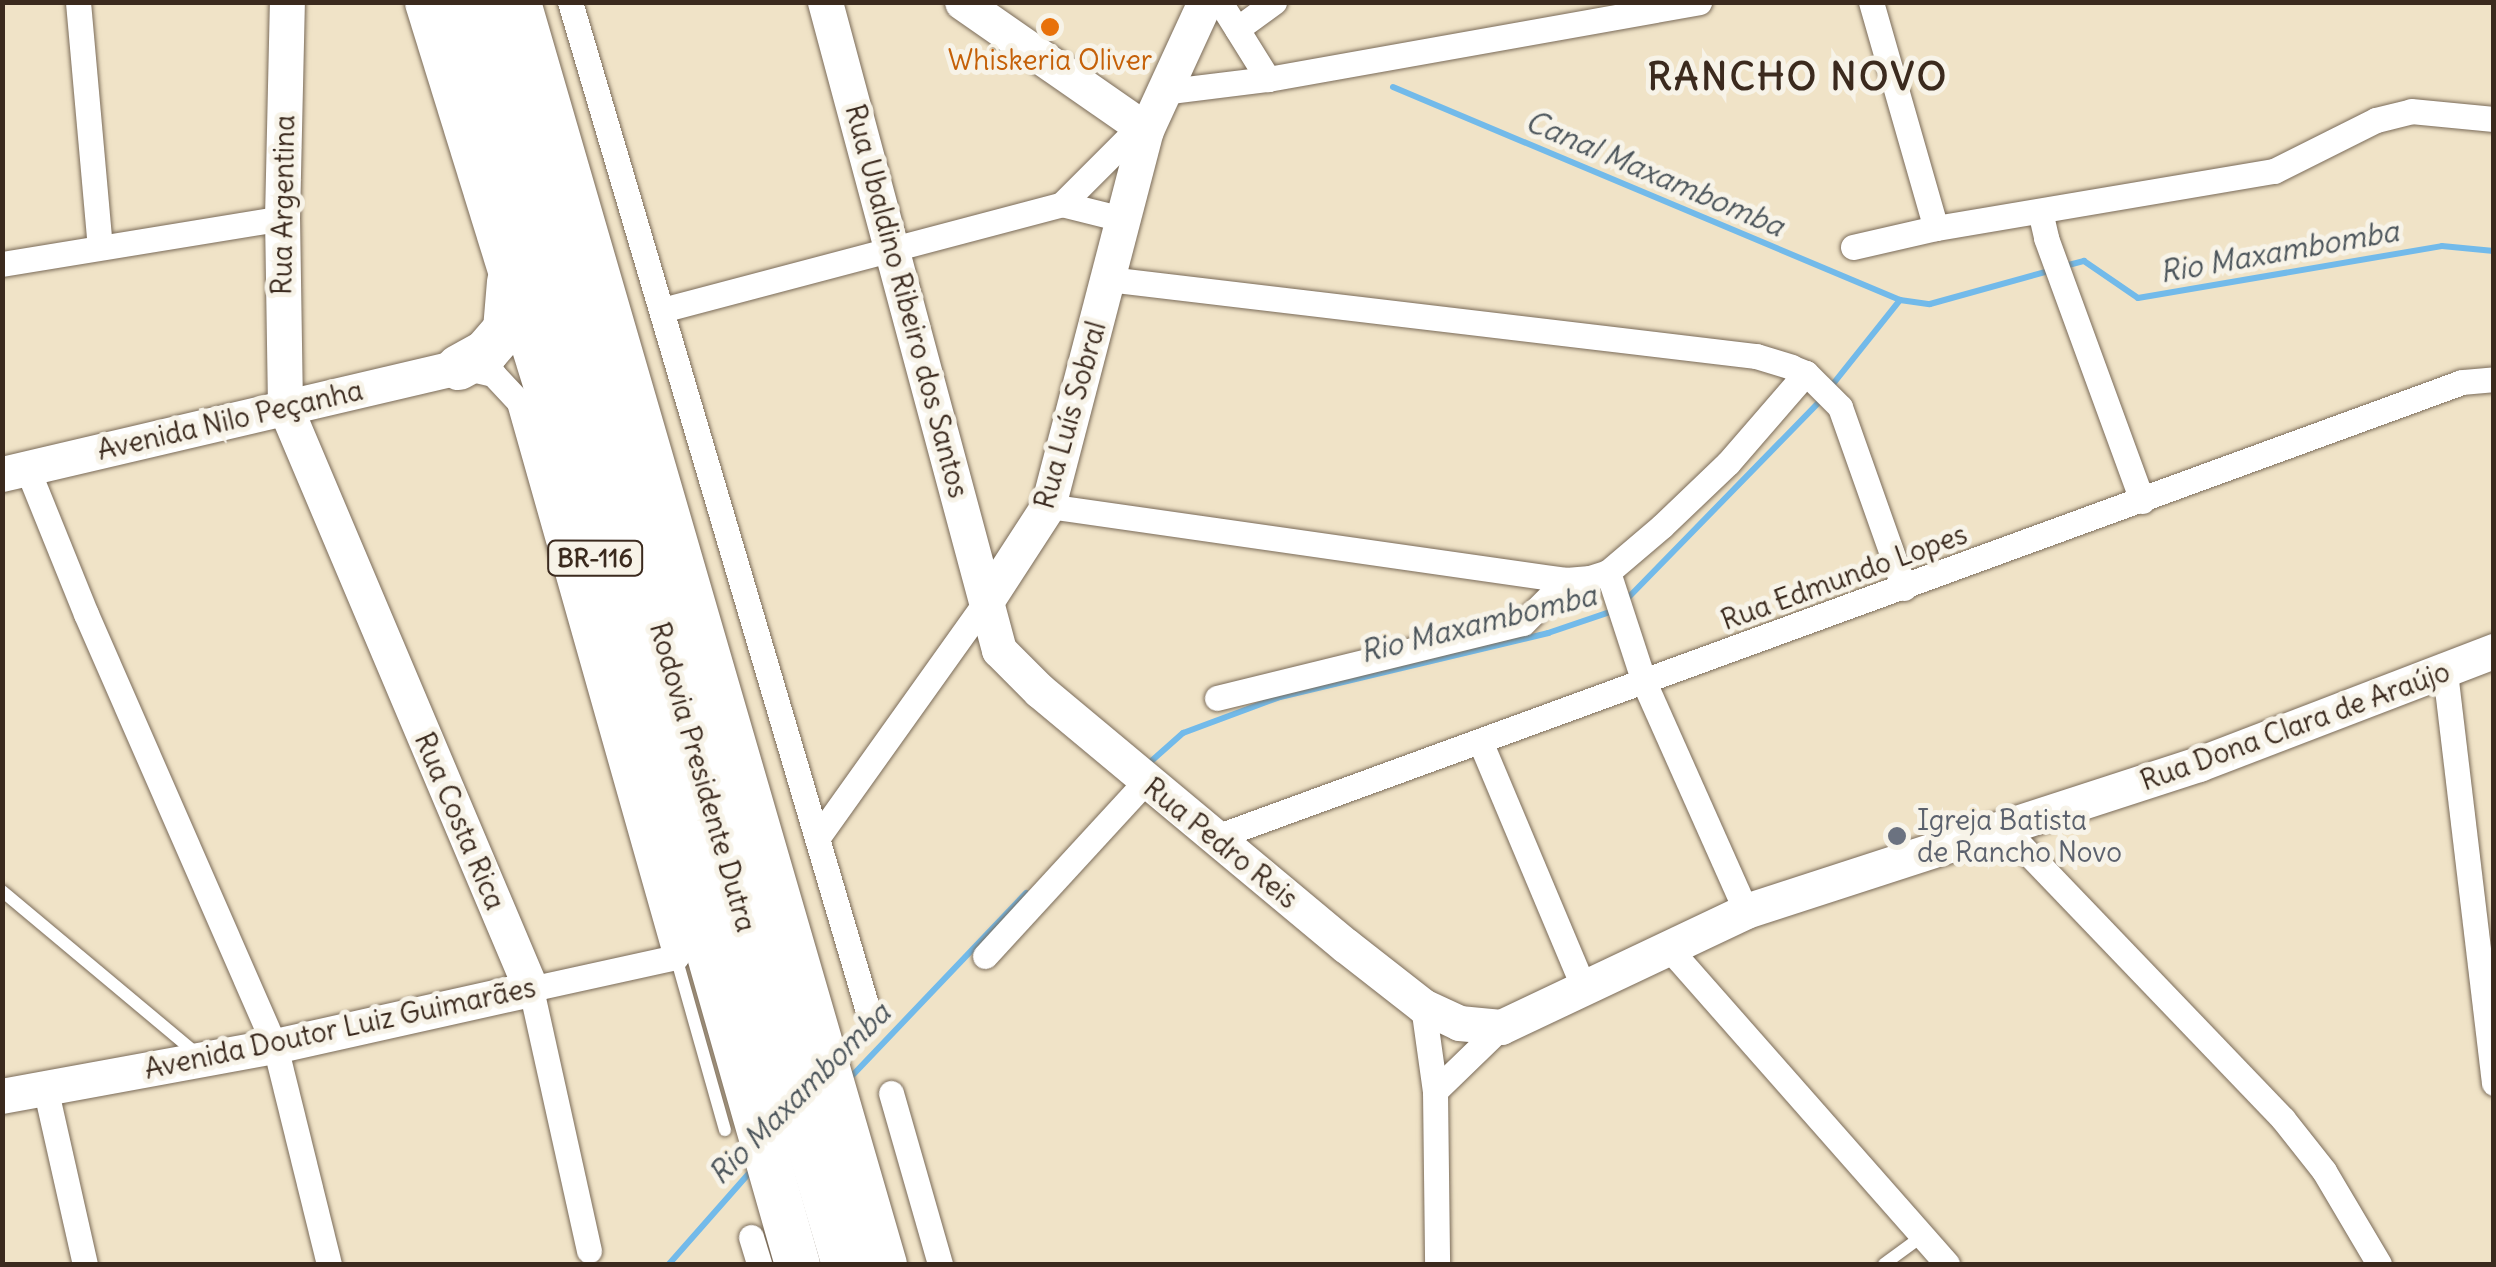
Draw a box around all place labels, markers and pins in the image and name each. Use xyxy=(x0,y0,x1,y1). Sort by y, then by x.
marker: Whiskeria Oliver xyxy=(1039,16,1061,38)
place label: Whiskeria Oliver xyxy=(948,43,1152,77)
place label: Igreja Batista de Rancho Novo xyxy=(1917,803,2122,869)
marker: Igreja Batista de Rancho Novo xyxy=(1886,825,1908,847)

